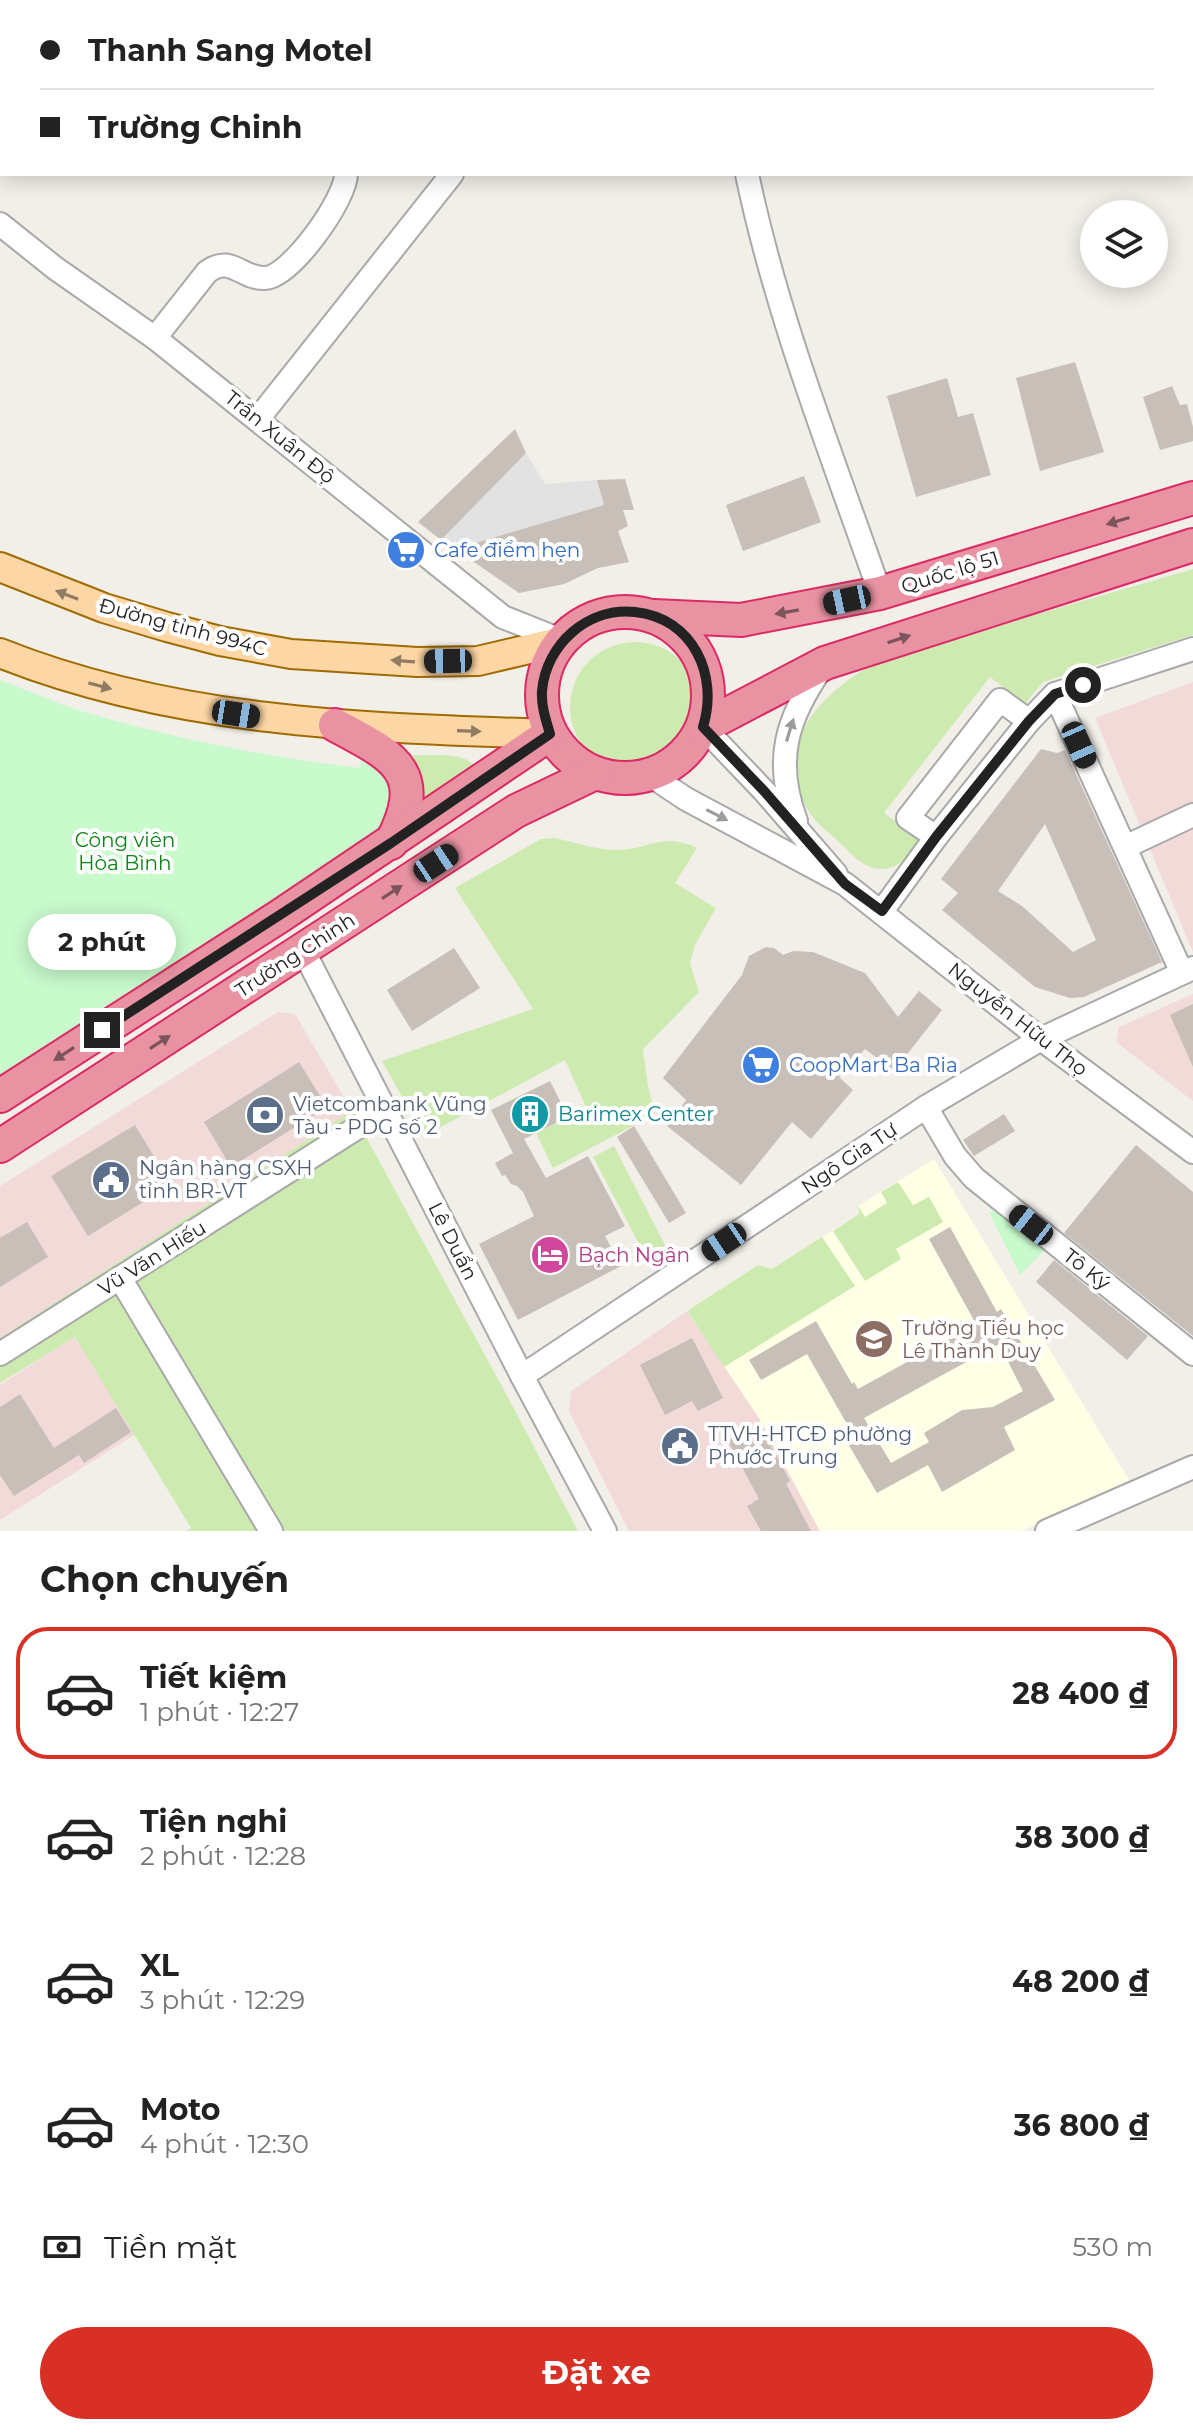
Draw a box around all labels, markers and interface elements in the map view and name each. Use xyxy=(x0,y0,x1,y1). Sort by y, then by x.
text: Thanh Sang Motel xyxy=(88,32,373,69)
text: Trường Chinh xyxy=(88,109,302,146)
map controls xyxy=(1080,200,1168,288)
button: layers xyxy=(1080,200,1168,288)
street label: Trần Xuân Độ xyxy=(220,385,340,489)
one-way arrow xyxy=(1106,515,1130,528)
supermarket icon: Cafe điểm hẹn xyxy=(385,529,427,571)
place label: Cafe điểm hẹn xyxy=(434,538,580,562)
street label: Quốc lộ 51 xyxy=(898,546,1002,598)
car xyxy=(821,583,873,617)
one-way arrow xyxy=(55,588,79,601)
street label: Đường tỉnh 994C xyxy=(97,593,269,661)
one-way arrow xyxy=(774,606,799,619)
one-way arrow xyxy=(888,633,912,645)
car xyxy=(424,649,472,673)
one-way arrow xyxy=(390,654,415,667)
route start xyxy=(1065,667,1101,703)
one-way arrow xyxy=(88,681,113,693)
car xyxy=(210,698,262,730)
one-way arrow xyxy=(784,718,797,742)
car xyxy=(1058,718,1100,772)
one-way arrow xyxy=(457,725,482,738)
one-way arrow xyxy=(705,808,728,821)
park label: Công viên Hòa Bình xyxy=(75,828,175,875)
car xyxy=(409,840,463,886)
one-way arrow xyxy=(381,885,403,899)
street label: Trường Chinh xyxy=(231,907,359,1003)
callout: 2 phút xyxy=(28,914,176,970)
text: 2 phút xyxy=(58,926,146,958)
street label: Nguyễn Hữu Thọ xyxy=(943,957,1093,1081)
route end xyxy=(84,1012,120,1048)
one-way arrow xyxy=(149,1035,170,1050)
supermarket icon: CoopMart Ba Ria xyxy=(740,1044,782,1086)
one-way arrow xyxy=(54,1047,75,1062)
place label: CoopMart Ba Ria xyxy=(789,1053,958,1077)
place label: Vietcombank Vũng Tàu - PDG số 2 xyxy=(293,1092,487,1139)
building icon: Barimex Center xyxy=(509,1093,551,1135)
bank icon: Vietcombank Vũng Tàu - PDG số 2 xyxy=(244,1094,286,1136)
place label: Barimex Center xyxy=(558,1102,714,1126)
street label: Ngô Gia Tự xyxy=(797,1117,902,1199)
place label: Ngân hàng CSXH tỉnh BR-VT xyxy=(139,1156,312,1203)
public building icon: Ngân hàng CSXH tỉnh BR-VT xyxy=(90,1159,132,1201)
street label: Lê Duẩn xyxy=(423,1198,483,1284)
car xyxy=(1005,1201,1057,1249)
street label: Vũ Văn Hiếu xyxy=(94,1215,210,1301)
car xyxy=(697,1219,751,1265)
hotel icon: Bạch Ngân xyxy=(529,1234,571,1276)
place label: Bạch Ngân xyxy=(578,1243,690,1267)
street label: Tô Ký xyxy=(1059,1243,1115,1295)
place label: Trường Tiểu học Lê Thành Duy xyxy=(902,1316,1064,1363)
school or university icon: Trường Tiểu học Lê Thành Duy xyxy=(853,1318,895,1360)
place label: TTVH-HTCĐ phường Phước Trung xyxy=(708,1422,912,1469)
public building icon: TTVH-HTCĐ phường Phước Trung xyxy=(659,1425,701,1467)
text: Chọn chuyến xyxy=(40,1557,289,1601)
icon: car xyxy=(44,1657,116,1729)
text: Tiết kiệm xyxy=(140,1659,287,1696)
text: 28 400 ₫ xyxy=(1012,1675,1149,1712)
text: 1 phút · 12:27 xyxy=(140,1696,299,1728)
icon: car xyxy=(44,1801,116,1873)
text: Tiện nghi xyxy=(140,1803,287,1840)
text: 38 300 ₫ xyxy=(1015,1819,1149,1856)
text: 2 phút · 12:28 xyxy=(140,1840,306,1872)
icon: car xyxy=(44,1945,116,2017)
text: XL xyxy=(140,1947,179,1984)
text: 48 200 ₫ xyxy=(1012,1963,1149,2000)
text: 3 phút · 12:29 xyxy=(140,1984,305,2016)
icon: car xyxy=(44,2089,116,2161)
text: Moto xyxy=(140,2091,221,2128)
text: 36 800 ₫ xyxy=(1014,2107,1149,2144)
text: 4 phút · 12:30 xyxy=(140,2128,309,2160)
icon: cash xyxy=(40,2225,84,2269)
text: Tiền mặt xyxy=(104,2229,237,2266)
text: 530 m xyxy=(1072,2231,1153,2263)
button: Đặt xe xyxy=(40,2327,1153,2419)

